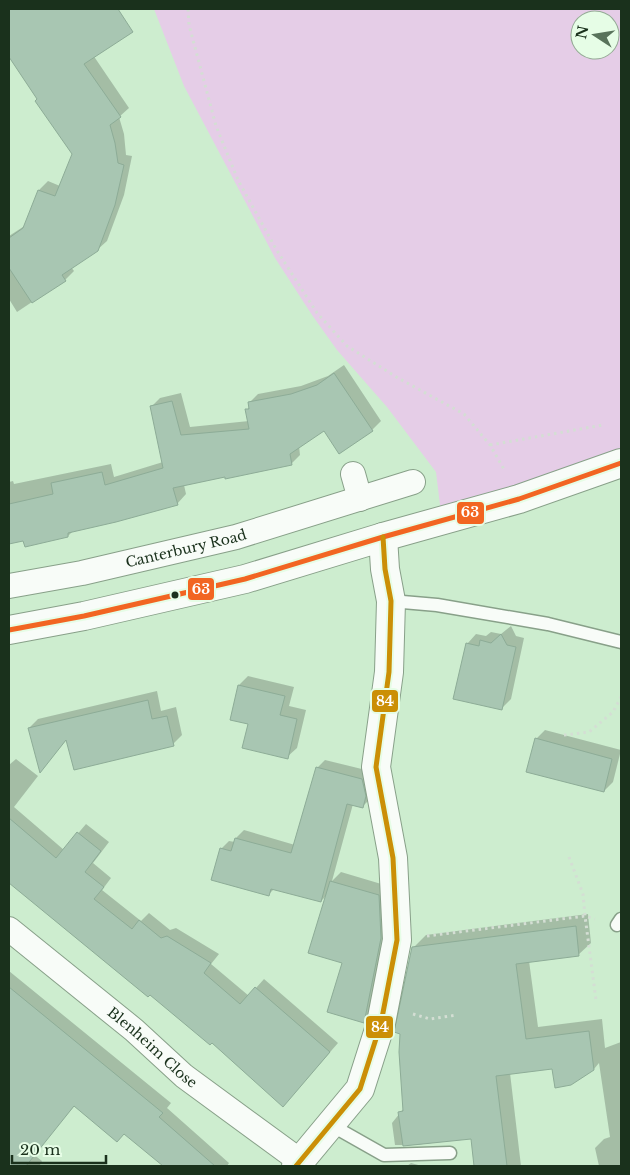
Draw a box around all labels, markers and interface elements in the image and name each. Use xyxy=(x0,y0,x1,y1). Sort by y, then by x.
north arrow xyxy=(570,10,620,60)
text: N xyxy=(572,24,592,41)
line badge: 63 xyxy=(456,501,485,525)
text: 63 xyxy=(461,503,479,521)
street label: Canterbury Road xyxy=(124,525,249,572)
line badge: 63 xyxy=(187,577,215,601)
text: 63 xyxy=(192,580,210,598)
unlabelled marker xyxy=(170,590,180,600)
line badge: 84 xyxy=(371,689,399,713)
text: 84 xyxy=(376,692,394,710)
street label: Blenheim Close xyxy=(104,1003,201,1092)
line badge: 84 xyxy=(365,1015,394,1039)
text: 84 xyxy=(371,1018,389,1036)
scale bar xyxy=(12,1132,106,1164)
text: 20 m xyxy=(20,1140,60,1159)

